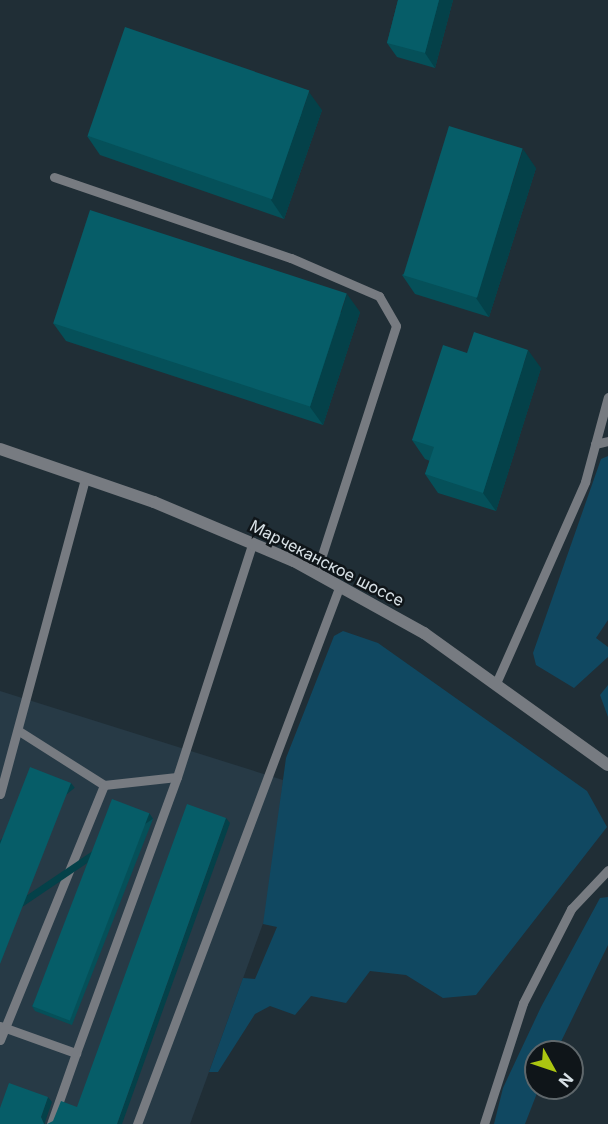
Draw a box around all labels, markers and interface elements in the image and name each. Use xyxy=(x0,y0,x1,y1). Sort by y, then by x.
street label: Марчеканское шоссе xyxy=(247,516,407,610)
north arrow xyxy=(524,1040,584,1100)
text: N xyxy=(555,1069,578,1091)

